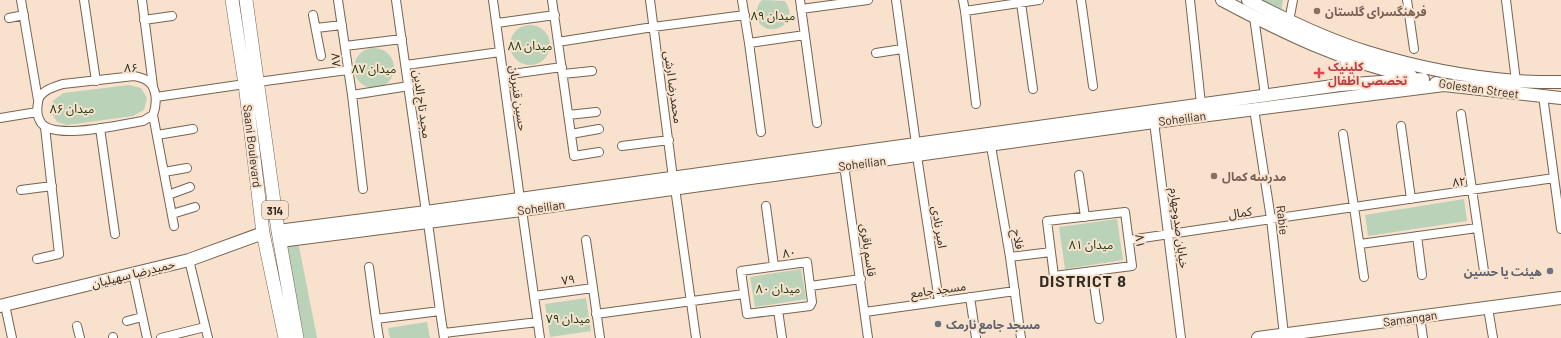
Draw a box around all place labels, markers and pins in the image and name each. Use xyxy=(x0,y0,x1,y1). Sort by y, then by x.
place label: فرهنگسرای گلستان xyxy=(1325,4,1427,19)
marker: فرهنگسرای گلستان xyxy=(1312,6,1322,16)
place label: کلینیک تخصصی اطفال xyxy=(1328,59,1408,88)
marker: کلینیک تخصصی اطفال xyxy=(1313,67,1325,79)
place label: مدرسه کمال xyxy=(1222,169,1287,184)
marker: مدرسه کمال xyxy=(1209,171,1219,181)
place label: هیئت یا حسین xyxy=(1464,264,1542,279)
marker: هیئت یا حسین xyxy=(1545,266,1555,276)
place label: مسجد جامع نارمک xyxy=(946,317,1040,334)
marker: مسجد جامع نارمک xyxy=(933,319,943,329)

